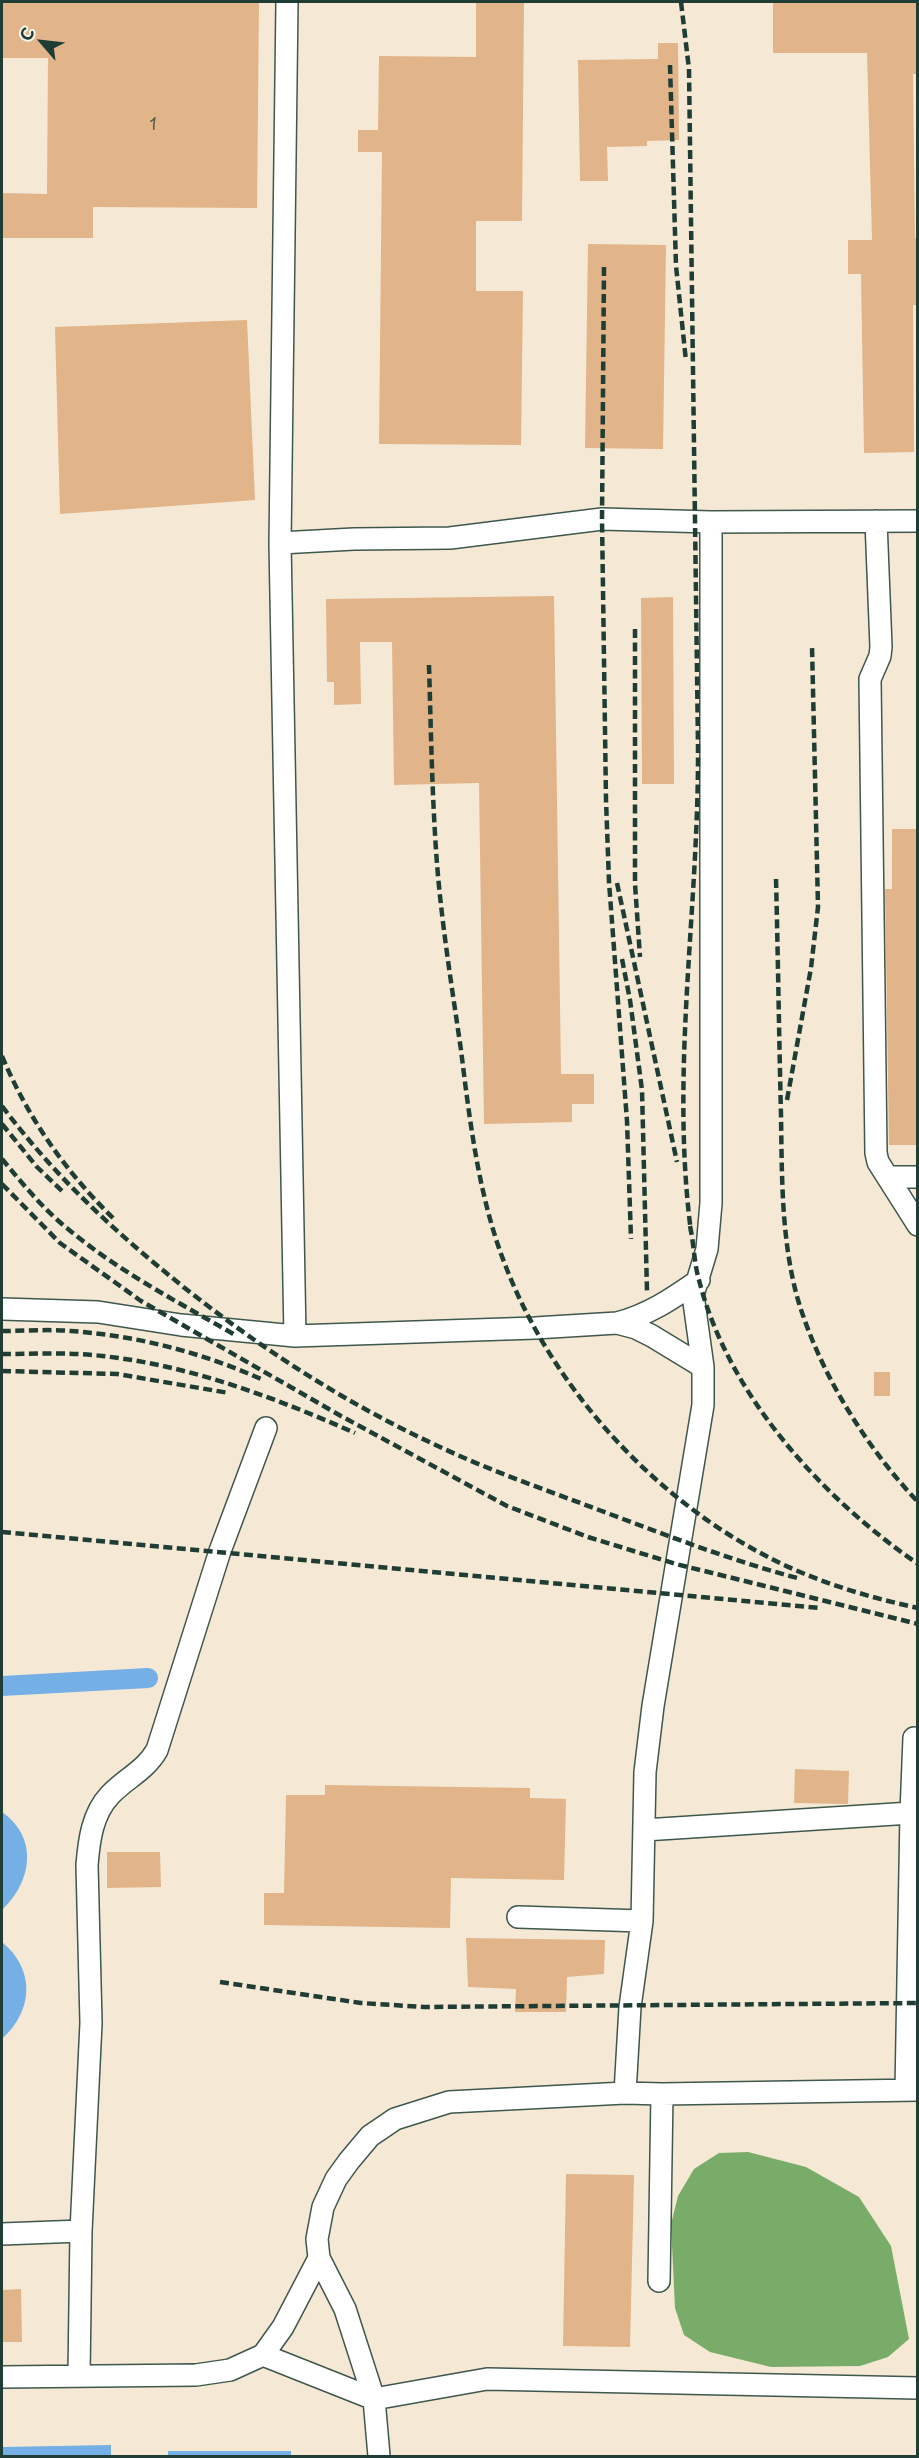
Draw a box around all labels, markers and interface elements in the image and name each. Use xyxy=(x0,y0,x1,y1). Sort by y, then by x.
north arrow xyxy=(12,12,72,72)
text: С xyxy=(13,23,40,45)
house number: 1 xyxy=(149,116,157,136)

